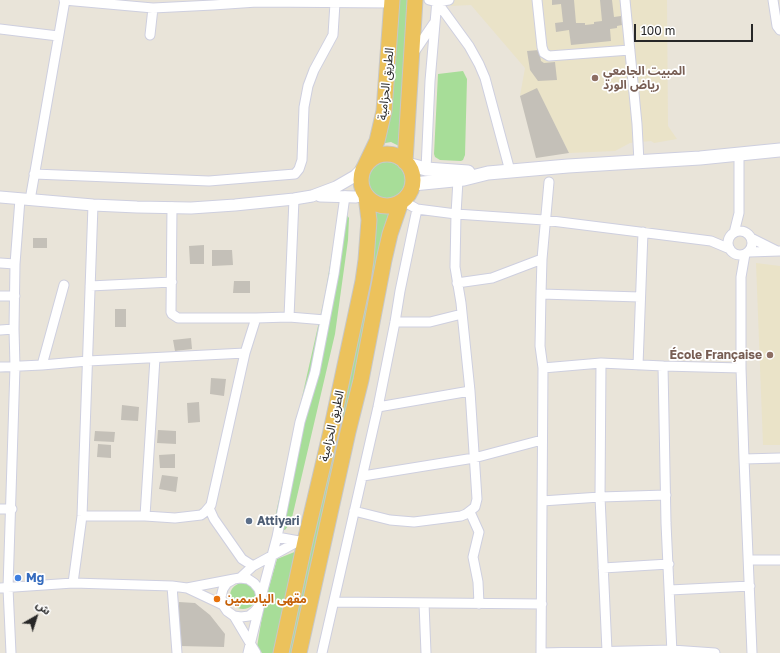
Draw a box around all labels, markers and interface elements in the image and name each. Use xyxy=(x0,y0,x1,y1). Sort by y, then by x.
scale bar xyxy=(636,16,755,42)
text: 100 m xyxy=(641,23,675,38)
street label: الطريق الحزامية xyxy=(375,47,397,121)
place label: المبيت الجامعي رياض الورد xyxy=(603,64,685,92)
marker: المبيت الجامعي رياض الورد xyxy=(590,73,600,83)
place label: École Française xyxy=(670,348,762,362)
marker: École Française xyxy=(765,350,775,360)
street label: الطريق الحزامية xyxy=(317,389,347,463)
place label: Attiyari xyxy=(257,514,300,528)
marker: Attiyari xyxy=(244,516,254,526)
place label: Mg xyxy=(26,571,44,585)
marker: Mg xyxy=(13,573,23,583)
place label: مقهى الياسمين xyxy=(225,592,307,606)
marker: مقهى الياسمين xyxy=(212,594,222,604)
north arrow xyxy=(16,597,56,637)
text: ش xyxy=(34,597,54,617)

